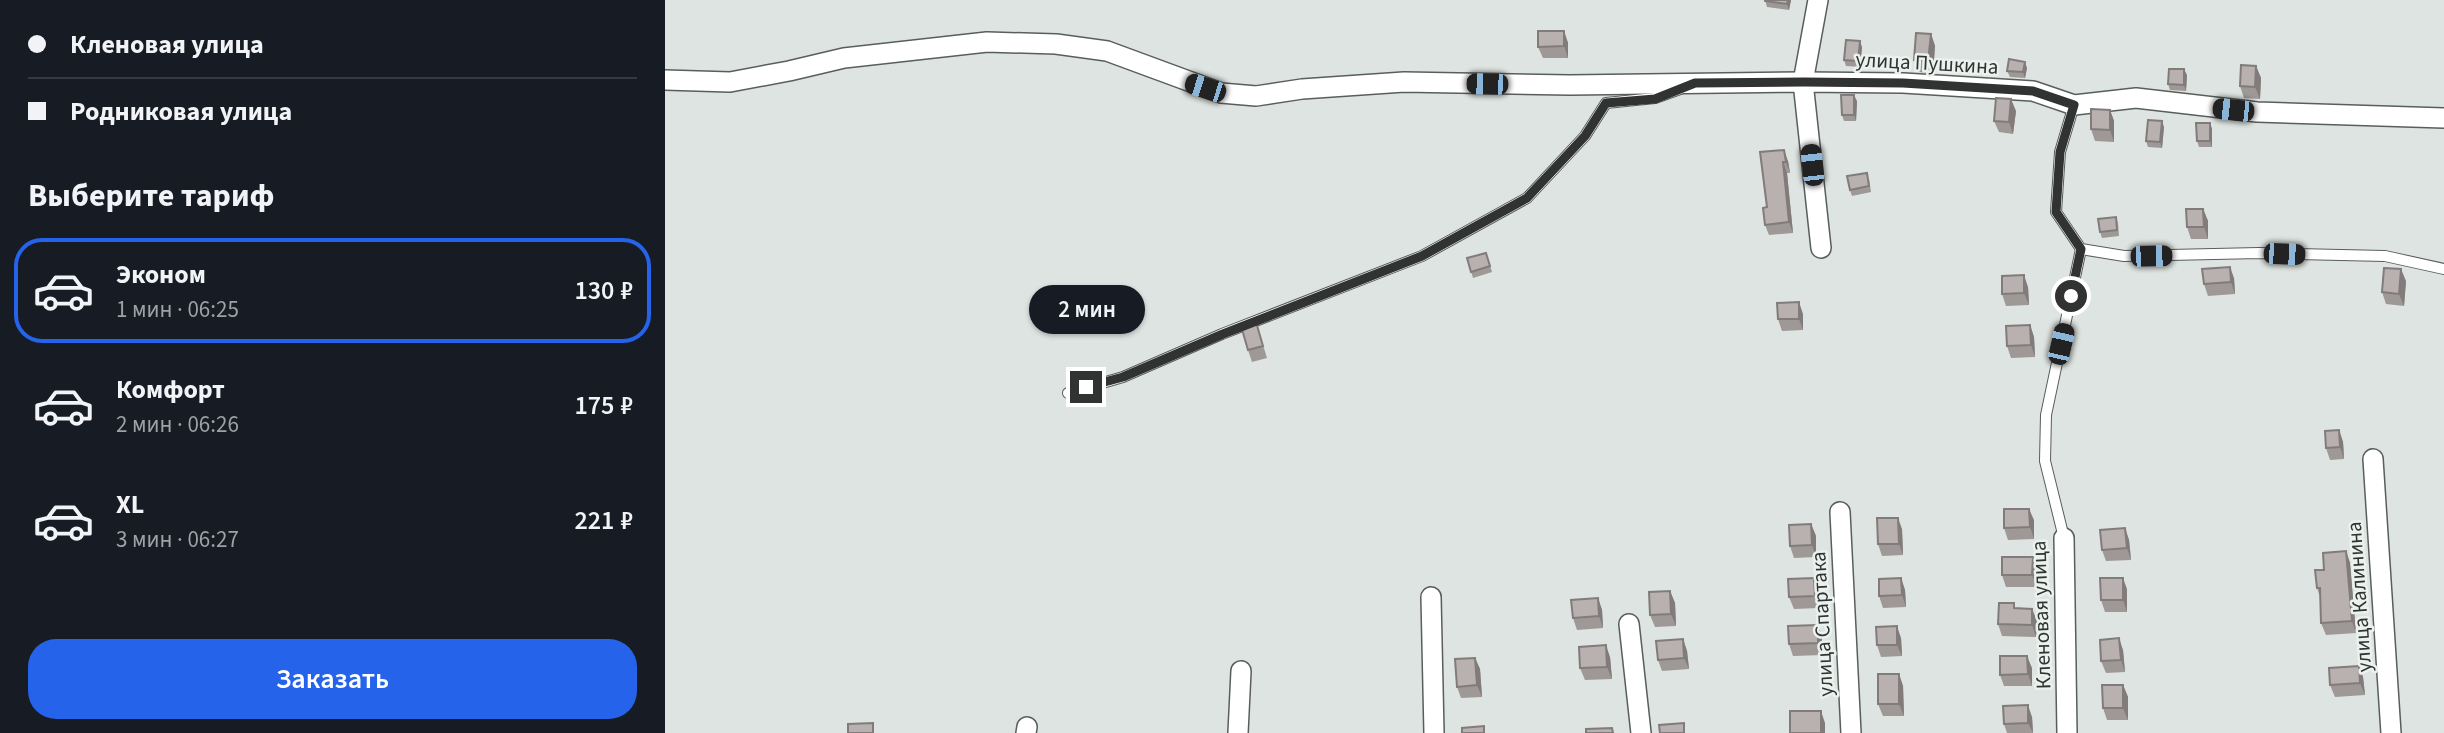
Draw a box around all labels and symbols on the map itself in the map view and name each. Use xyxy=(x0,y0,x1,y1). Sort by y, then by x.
street label: улица Пушкина xyxy=(1855,44,1999,82)
car xyxy=(1182,72,1229,104)
car xyxy=(1466,73,1509,95)
car xyxy=(2212,97,2255,123)
car xyxy=(1800,143,1825,187)
car xyxy=(2263,243,2306,265)
car xyxy=(2130,245,2173,267)
route start xyxy=(2055,280,2087,312)
callout: 2 мин xyxy=(1028,286,1144,334)
car xyxy=(2047,321,2076,367)
route end xyxy=(1070,371,1102,403)
street label: улица Калинина xyxy=(2339,521,2379,673)
street label: Кленовая улица xyxy=(2023,540,2059,690)
street label: улица Спартака xyxy=(1803,551,1841,697)

